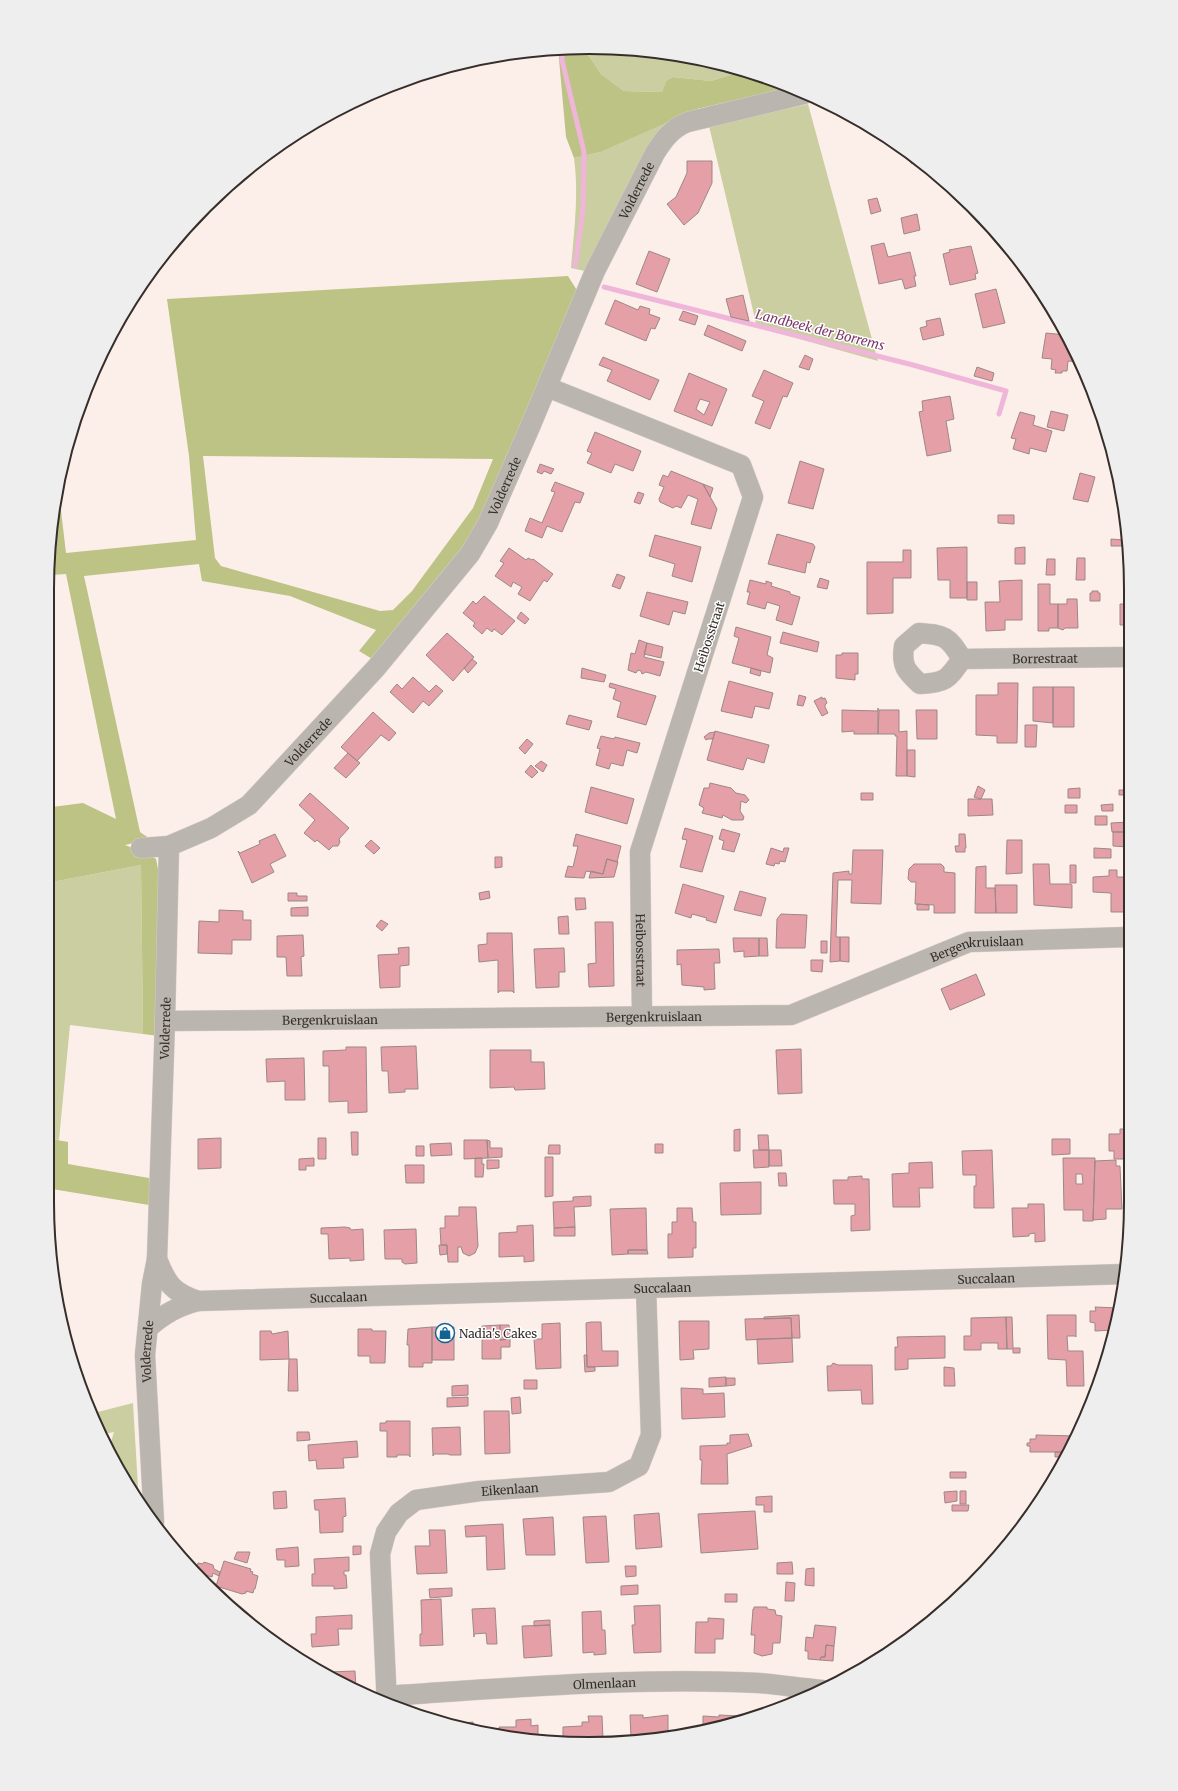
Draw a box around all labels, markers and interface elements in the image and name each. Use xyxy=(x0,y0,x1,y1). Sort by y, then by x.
street label: Volderrede xyxy=(615,159,657,222)
water label: Landbeek der Borrems xyxy=(754,306,887,354)
street label: Volderrede xyxy=(484,455,524,518)
street label: Heibosstraat xyxy=(691,600,728,674)
street label: Borrestraat xyxy=(1012,650,1078,666)
street label: Volderrede xyxy=(281,713,335,770)
street label: Heibosstraat xyxy=(633,913,649,987)
street label: Bergenkruislaan xyxy=(928,933,1024,965)
street label: Volderrede xyxy=(156,997,173,1061)
street label: Bergenkruislaan xyxy=(606,1008,702,1024)
street label: Bergenkruislaan xyxy=(282,1011,378,1027)
street label: Succalaan xyxy=(957,1270,1015,1286)
street label: Succalaan xyxy=(633,1279,691,1296)
street label: Succalaan xyxy=(310,1289,368,1305)
street label: Volderrede xyxy=(137,1320,156,1384)
shop icon: Nadia's Cakes xyxy=(434,1322,456,1344)
place label: Nadia's Cakes xyxy=(459,1326,537,1341)
street label: Eikenlaan xyxy=(481,1479,539,1498)
street label: Olmenlaan xyxy=(573,1674,636,1692)

